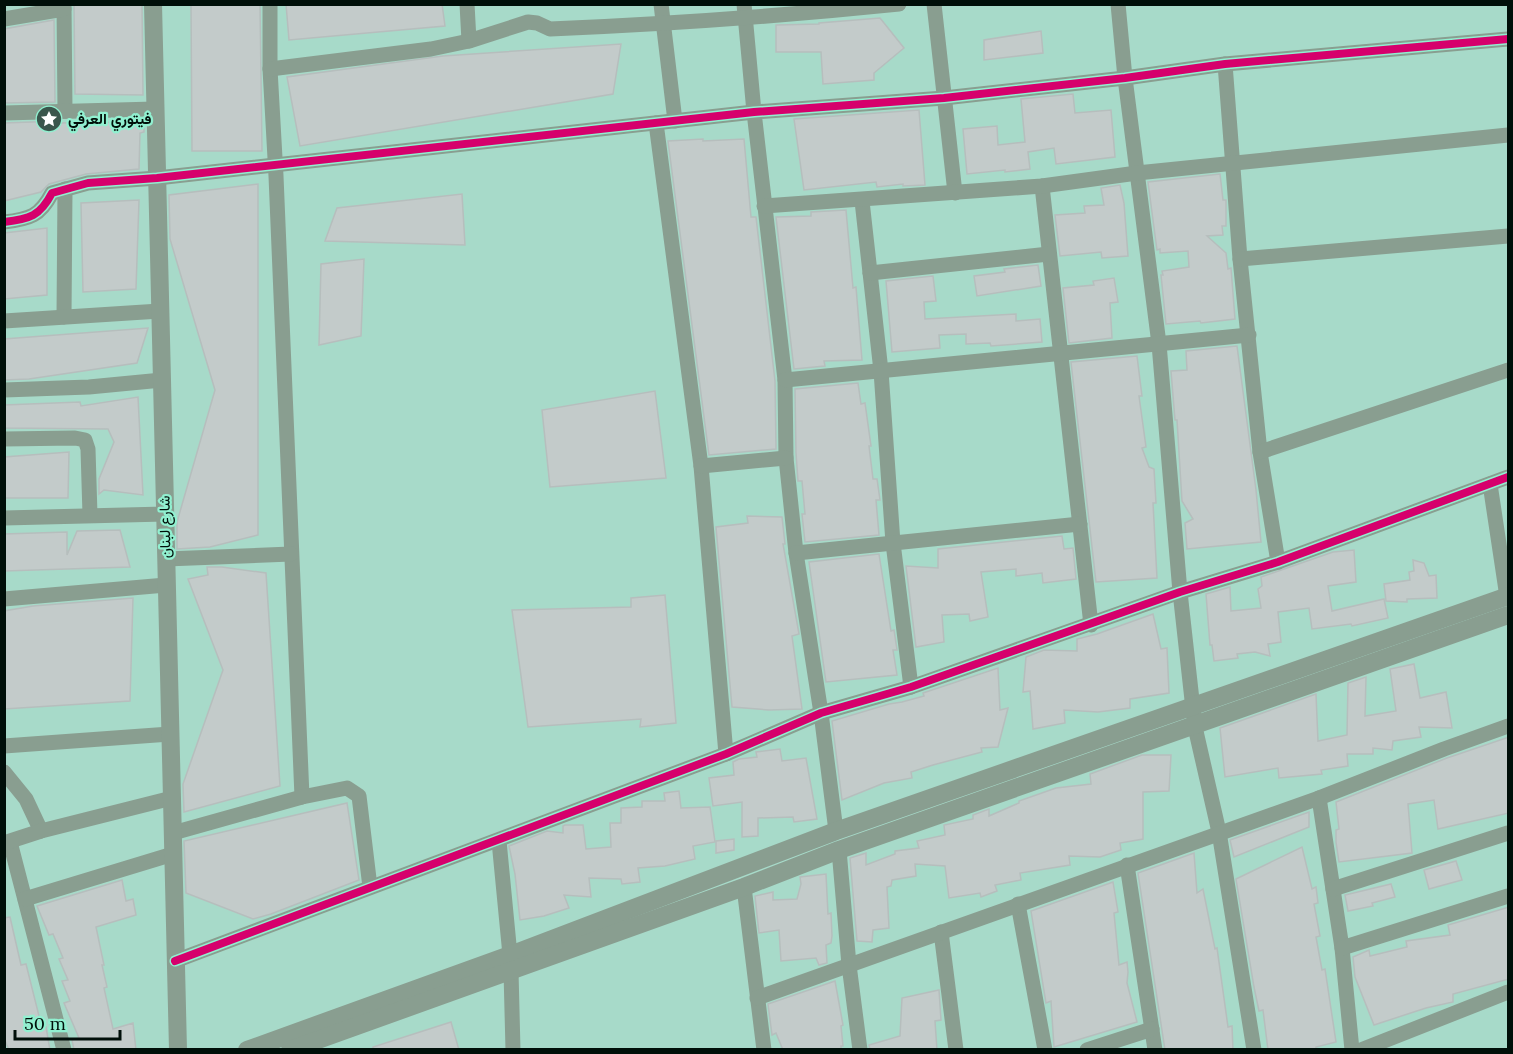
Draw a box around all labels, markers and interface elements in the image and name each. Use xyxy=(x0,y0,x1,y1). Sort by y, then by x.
place icon: فيتوري العرفي xyxy=(34,104,64,134)
place label: فيتوري العرفي xyxy=(68,109,152,132)
street label: شارع لبنان xyxy=(154,495,177,559)
scale bar xyxy=(15,1003,120,1041)
text: 50 m xyxy=(24,1012,66,1035)

